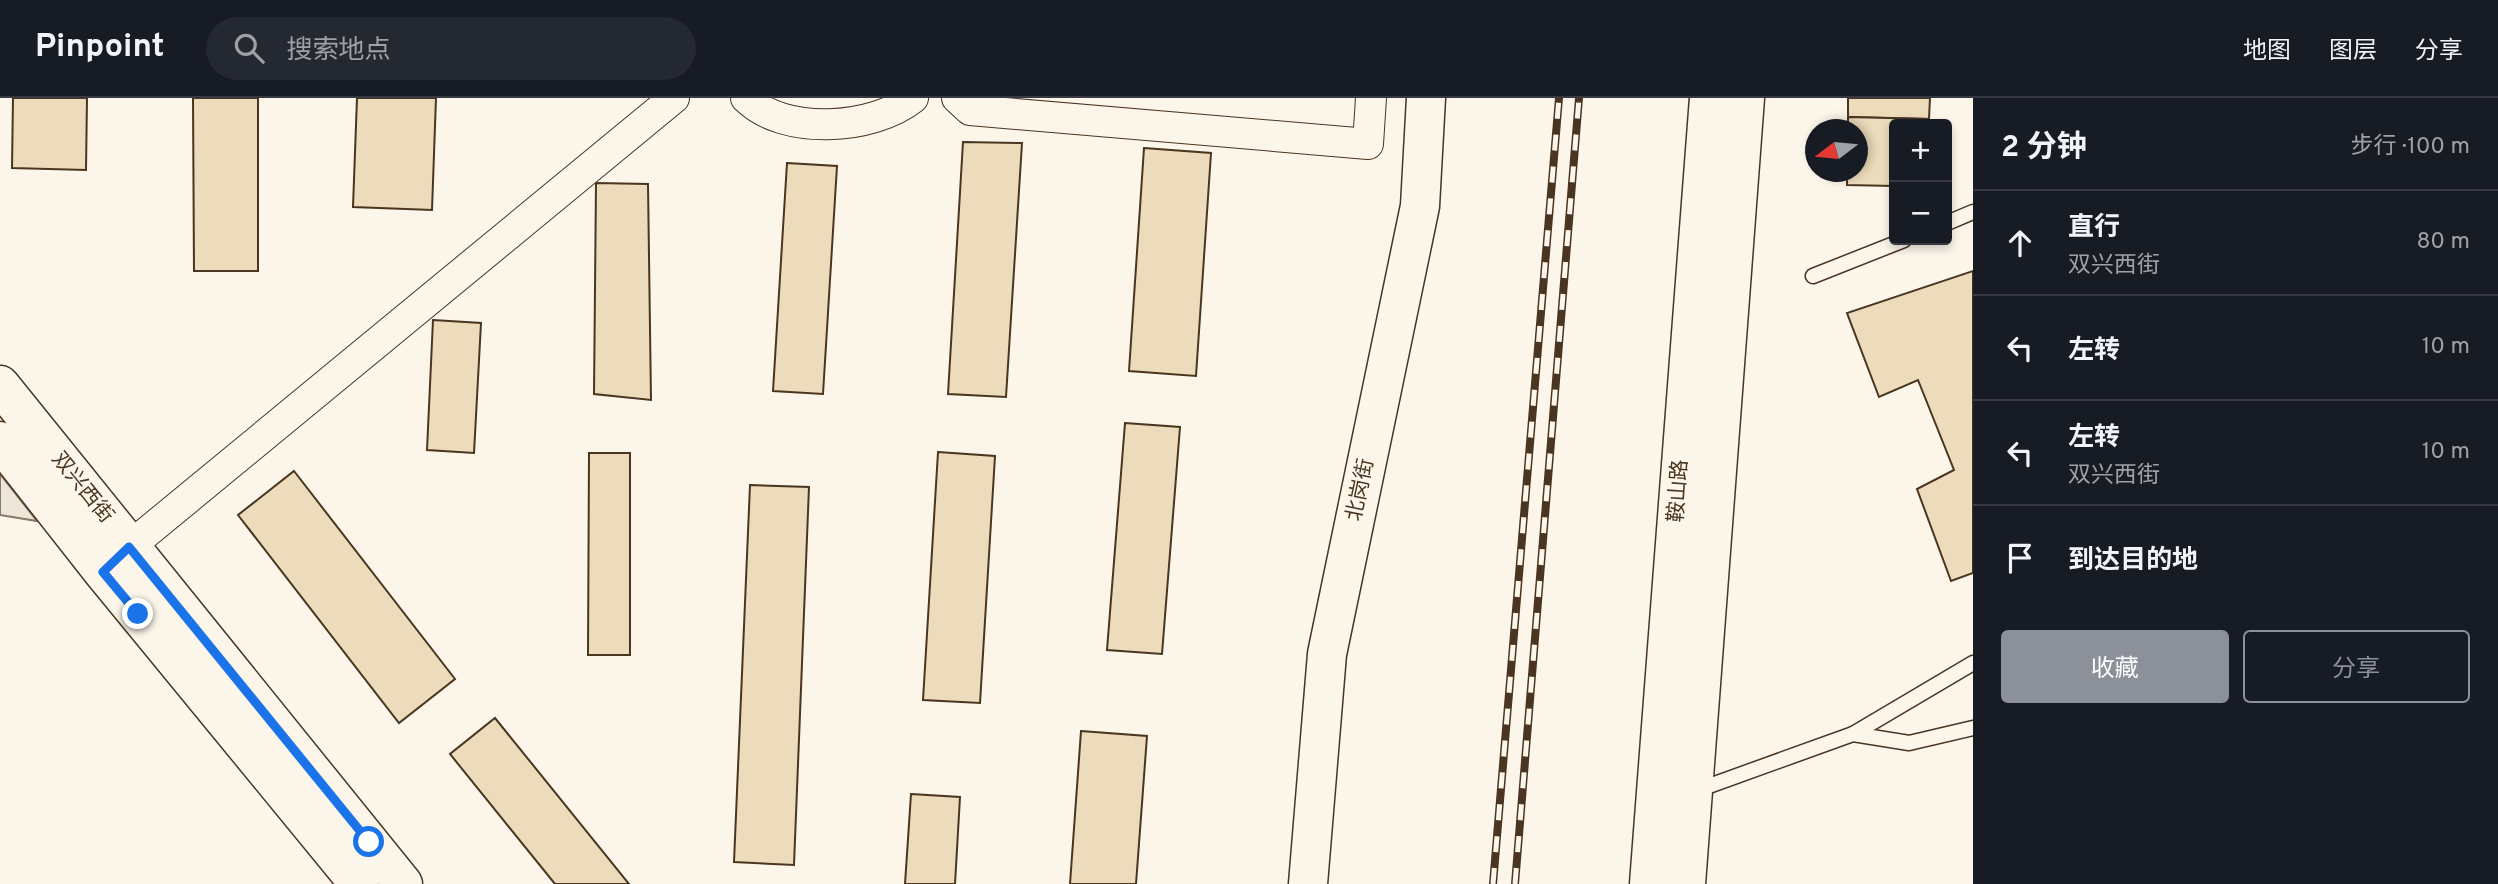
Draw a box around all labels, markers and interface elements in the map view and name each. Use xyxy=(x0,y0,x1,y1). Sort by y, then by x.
search box xyxy=(206,17,696,80)
text: Pinpoint xyxy=(35,27,164,69)
icon: search xyxy=(230,29,268,67)
text: 搜索地点 xyxy=(286,35,390,68)
text: 地图 xyxy=(2243,37,2291,67)
text: 图层 xyxy=(2329,37,2377,67)
text: 分享 xyxy=(2415,37,2463,67)
north arrow xyxy=(1805,119,1868,182)
map controls xyxy=(1889,119,1952,245)
button: + xyxy=(1889,119,1952,182)
text: 2 分钟 xyxy=(2001,130,2087,167)
text: 步行 · 100 m xyxy=(2350,133,2470,162)
button: − xyxy=(1889,182,1952,245)
text: 直行 xyxy=(2068,212,2120,245)
icon: ahead xyxy=(2001,224,2039,262)
text: 80 m xyxy=(2417,228,2470,257)
text: 双兴西街 xyxy=(2068,252,2160,281)
icon: left xyxy=(2001,329,2039,367)
text: 10 m xyxy=(2422,333,2470,362)
text: 左转 xyxy=(2068,335,2120,368)
text: 左转 xyxy=(2068,422,2120,455)
icon: left xyxy=(2001,434,2039,472)
text: 10 m xyxy=(2422,438,2470,467)
street label: 双兴西街 xyxy=(45,447,119,529)
street label: 北岗街 xyxy=(1341,456,1381,524)
street label: 鞍山路 xyxy=(1663,459,1695,523)
text: 双兴西街 xyxy=(2068,462,2160,491)
icon: arrive xyxy=(2001,539,2039,577)
text: 到达目的地 xyxy=(2068,545,2198,578)
route end xyxy=(122,598,153,629)
button: 收藏 xyxy=(2001,630,2229,703)
button: 分享 xyxy=(2243,630,2470,703)
route start xyxy=(353,826,384,857)

